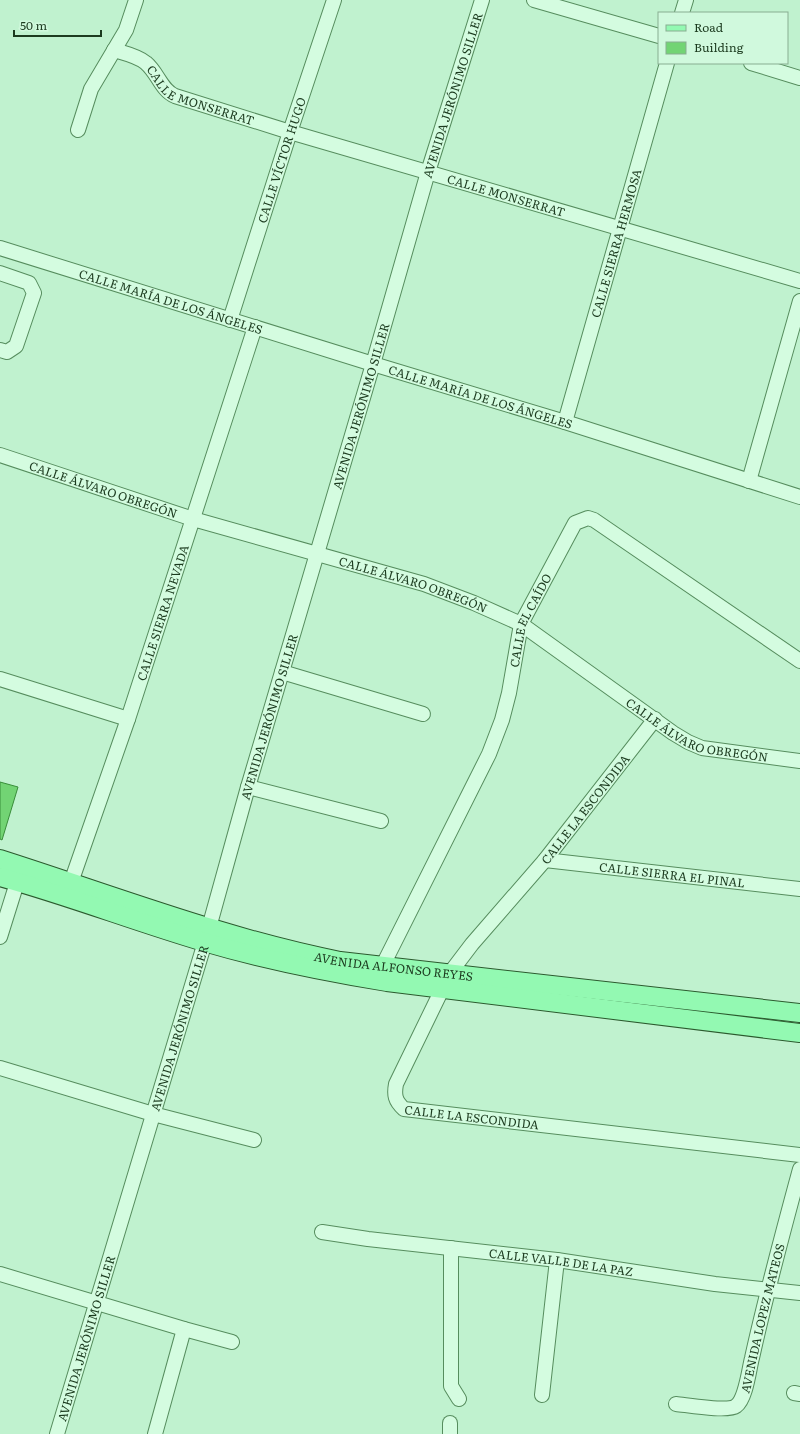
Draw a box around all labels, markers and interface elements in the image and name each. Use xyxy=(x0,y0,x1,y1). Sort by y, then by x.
street label: AVENIDA JERÓNIMO SILLER xyxy=(418,10,487,180)
scale bar xyxy=(14,12,101,38)
legend xyxy=(658,12,788,64)
text: 50 m xyxy=(20,16,47,34)
text: Road xyxy=(694,18,724,36)
text: Building xyxy=(694,38,744,56)
street label: CALLE MONSERRAT xyxy=(143,61,257,129)
street label: CALLE VÍCTOR HUGO xyxy=(253,95,310,225)
street label: CALLE SIERRA HERMOSA xyxy=(586,166,646,320)
street label: CALLE MONSERRAT xyxy=(445,169,567,221)
street label: CALLE MARÍA DE LOS ÁNGELES xyxy=(77,264,265,338)
street label: AVENIDA JERÓNIMO SILLER xyxy=(328,320,393,491)
street label: CALLE MARÍA DE LOS ÁNGELES xyxy=(386,360,575,433)
street label: CALLE ÁLVARO OBREGÓN xyxy=(27,456,180,522)
street label: CALLE SIERRA NEVADA xyxy=(132,542,193,683)
street label: CALLE ÁLVARO OBREGÓN xyxy=(337,552,490,617)
street label: CALLE EL CAÍDO xyxy=(505,570,556,669)
street label: AVENIDA JERÓNIMO SILLER xyxy=(236,631,302,802)
street label: CALLE ÁLVARO OBREGÓN xyxy=(622,693,769,766)
street label: CALLE LA ESCONDIDA xyxy=(536,750,634,868)
street label: CALLE SIERRA EL PINAL xyxy=(598,857,746,892)
street label: AVENIDA JERÓNIMO SILLER xyxy=(146,942,213,1113)
street label: AVENIDA ALFONSO REYES xyxy=(312,947,474,985)
street label: CALLE LA ESCONDIDA xyxy=(404,1100,540,1134)
street label: AVENIDA LOPEZ MATEOS xyxy=(735,1241,789,1395)
street label: CALLE VALLE DE LA PAZ xyxy=(488,1244,635,1280)
street label: AVENIDA JERÓNIMO SILLER xyxy=(52,1253,119,1423)

